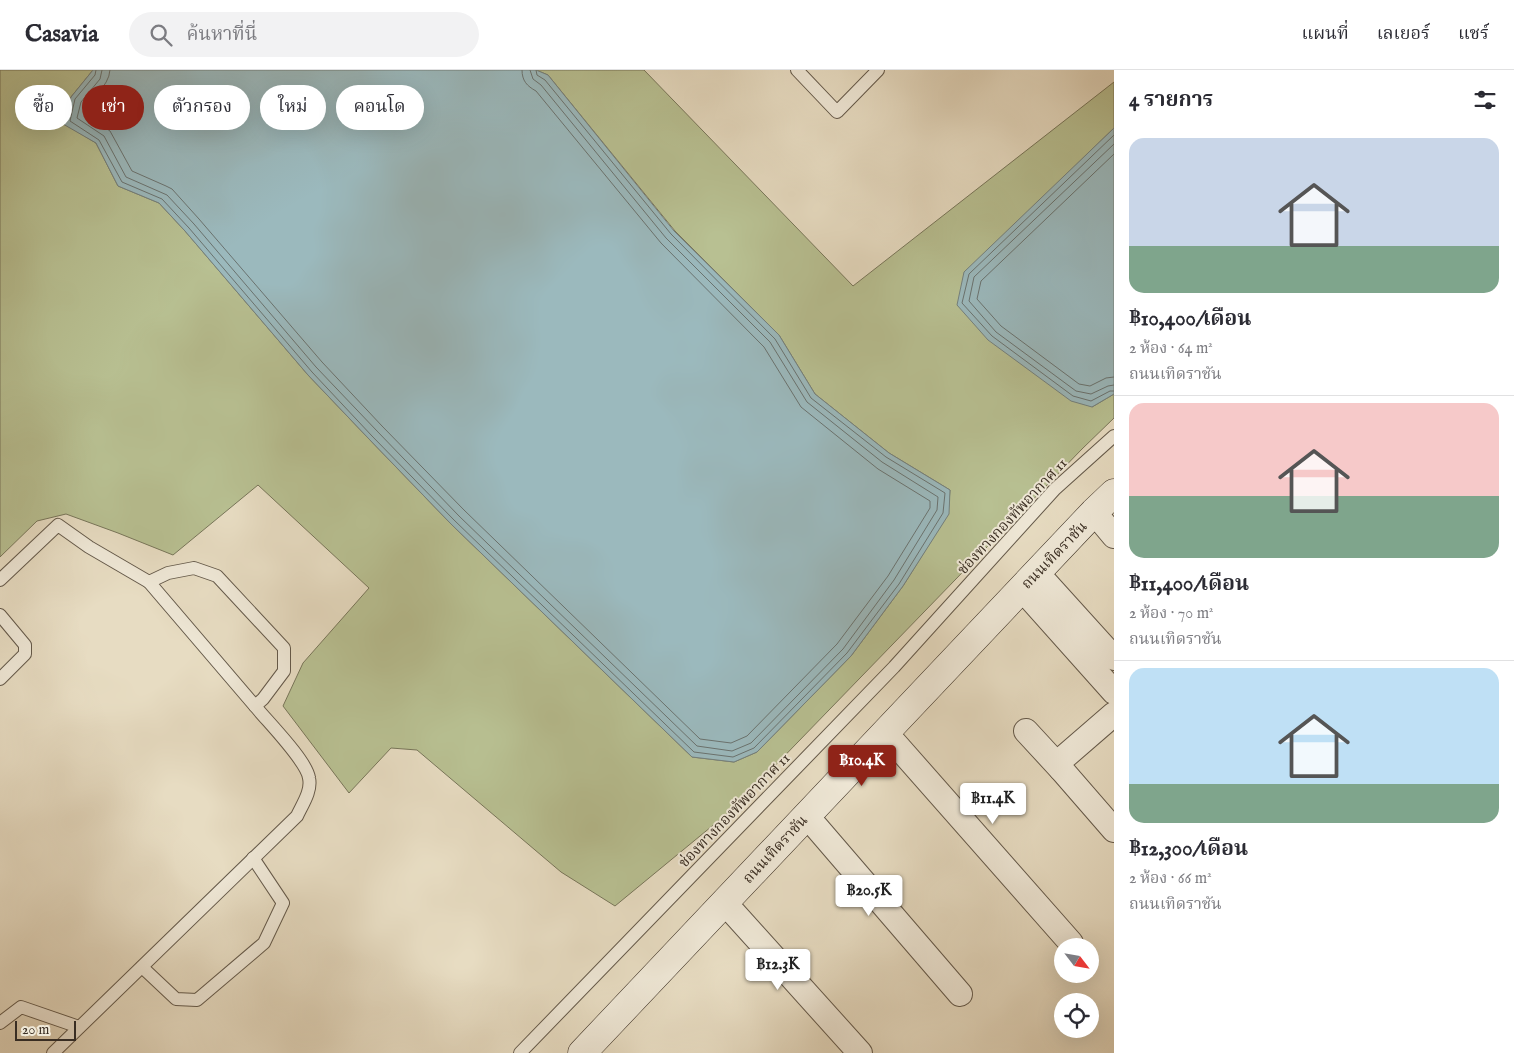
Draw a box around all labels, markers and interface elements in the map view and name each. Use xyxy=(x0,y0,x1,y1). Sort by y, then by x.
search box xyxy=(129,12,479,57)
text: Casavia xyxy=(25,19,99,50)
icon: search xyxy=(147,21,175,49)
text: ค้นหาที่นี่ xyxy=(187,23,257,47)
text: แผนที่ xyxy=(1301,23,1349,46)
text: เลเยอร์ xyxy=(1377,23,1430,46)
text: แชร์ xyxy=(1458,23,1489,46)
chip: ซื้อ xyxy=(15,85,72,130)
chip: เช่า xyxy=(82,85,144,130)
chip: ตัวกรอง xyxy=(154,85,250,130)
chip: ใหม่ xyxy=(260,85,326,130)
chip: คอนโด xyxy=(336,85,424,130)
icon: filters xyxy=(1471,86,1499,114)
text: 4 รายการ xyxy=(1129,87,1213,114)
icon: home xyxy=(1269,170,1359,260)
text: ฿10,400/เดือน xyxy=(1129,306,1251,333)
text: 2 ห้อง · 64 m² xyxy=(1129,339,1213,359)
text: ถนนเทิดราชัน xyxy=(1129,365,1222,385)
icon: home xyxy=(1269,436,1359,526)
street label: ช่องทางกองทัพอากาศ 11 xyxy=(953,454,1071,579)
street label: ถนนเทิดราชัน xyxy=(1017,517,1091,593)
text: ฿11,400/เดือน xyxy=(1129,571,1249,598)
text: 2 ห้อง · 70 m² xyxy=(1129,604,1214,624)
text: ถนนเทิดราชัน xyxy=(1129,630,1222,650)
icon: home xyxy=(1269,701,1359,791)
pin: ฿10.4K xyxy=(821,744,903,787)
street label: ช่องทางกองทัพอากาศ 11 xyxy=(675,749,794,872)
text: ฿10.4K xyxy=(839,751,885,771)
pin: ฿11.4K xyxy=(952,782,1034,825)
text: ฿11.4K xyxy=(971,789,1015,809)
street label: ถนนเทิดราชัน xyxy=(739,811,812,888)
text: ฿12,300/เดือน xyxy=(1129,836,1248,863)
text: 2 ห้อง · 66 m² xyxy=(1129,869,1212,889)
pin: ฿20.5K xyxy=(828,874,910,917)
text: ฿20.5K xyxy=(846,881,892,901)
text: ถนนเทิดราชัน xyxy=(1129,895,1222,915)
north arrow xyxy=(1054,938,1099,982)
map controls xyxy=(1054,938,1099,1038)
pin: ฿12.3K xyxy=(737,948,819,991)
text: ฿12.3K xyxy=(756,955,800,975)
button: locate xyxy=(1054,993,1099,1038)
scale bar xyxy=(15,1018,76,1041)
text: 20 m xyxy=(22,1021,49,1039)

